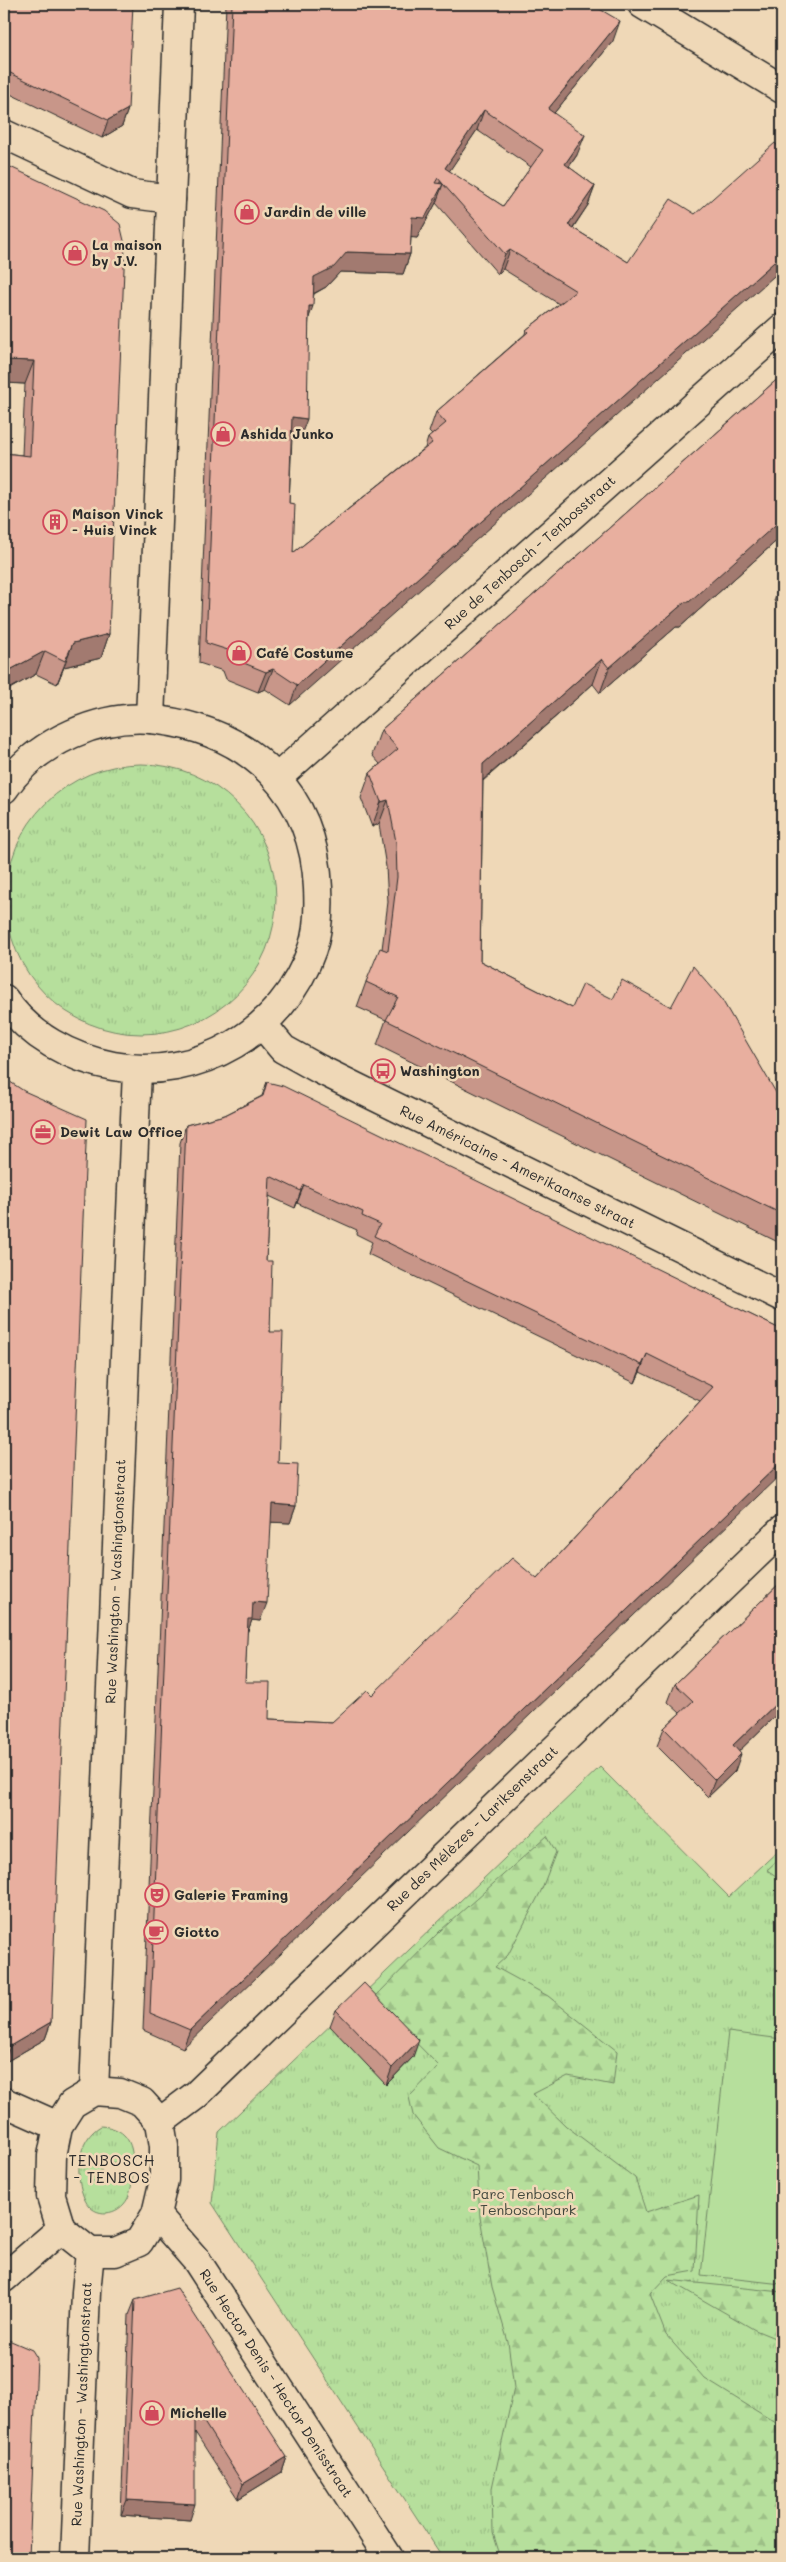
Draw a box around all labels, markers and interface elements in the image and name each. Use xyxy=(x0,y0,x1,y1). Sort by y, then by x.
shop icon: Jardin de ville xyxy=(234,199,260,225)
place label: Jardin de ville xyxy=(264,202,366,221)
place label: La maison by J.V. xyxy=(92,235,162,270)
shop icon: La maison by J.V. xyxy=(62,240,88,266)
shop icon: Ashida Junko xyxy=(210,421,236,447)
place label: Ashida Junko xyxy=(240,424,334,443)
street label: Rue de Tenbosch - Tenbosstraat xyxy=(440,471,619,633)
place label: Maison Vinck - Huis Vinck xyxy=(72,504,163,539)
building icon: Maison Vinck - Huis Vinck xyxy=(42,509,68,535)
shop icon: Café Costume xyxy=(226,640,252,666)
place label: Café Costume xyxy=(256,643,353,662)
bus stop icon: Washington xyxy=(370,1058,396,1084)
place label: Washington xyxy=(400,1061,480,1080)
street label: Rue Américaine - Amerikaanse straat xyxy=(397,1100,639,1232)
office icon: Dewit Law Office xyxy=(30,1119,56,1145)
place label: Dewit Law Office xyxy=(60,1122,183,1141)
street label: Rue Washington - Washingtonstraat xyxy=(100,1459,130,1704)
street label: Rue des Mélèzes - Lariksenstraat xyxy=(382,1741,562,1915)
theatre icon: Galerie Framing xyxy=(144,1882,170,1908)
place label: Galerie Framing xyxy=(174,1885,288,1904)
cafe icon: Giotto xyxy=(143,1919,169,1945)
place label: Giotto xyxy=(174,1922,219,1941)
district label: TENBOSCH - TENBOS xyxy=(68,2150,156,2187)
park label: Parc Tenbosch - Tenboschpark xyxy=(470,2184,576,2219)
street label: Rue Hector Denis - Hector Denisstraat xyxy=(196,2265,357,2501)
street label: Rue Washington - Washingtonstraat xyxy=(66,2281,96,2527)
shop icon: Michelle xyxy=(139,2400,165,2426)
place label: Michelle xyxy=(170,2403,227,2422)

